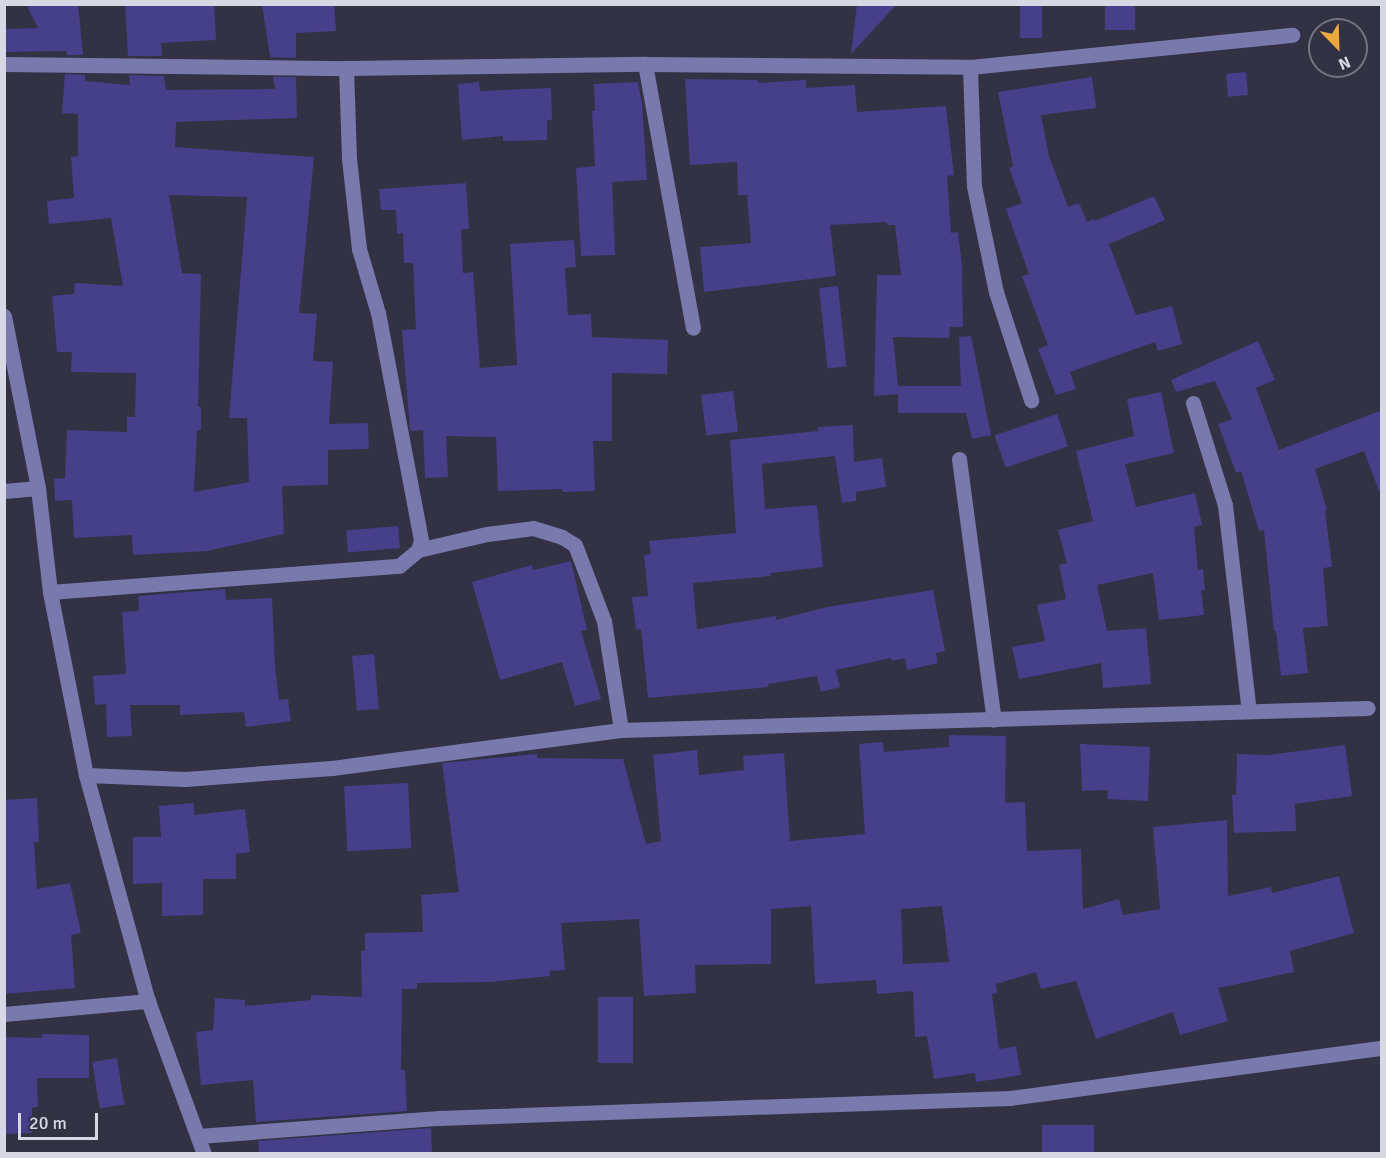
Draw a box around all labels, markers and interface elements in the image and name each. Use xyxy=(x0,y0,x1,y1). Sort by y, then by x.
north arrow xyxy=(1308,18,1368,78)
text: N xyxy=(1335,51,1353,74)
scale bar xyxy=(21,1101,100,1139)
text: 20 m xyxy=(29,1112,67,1134)

